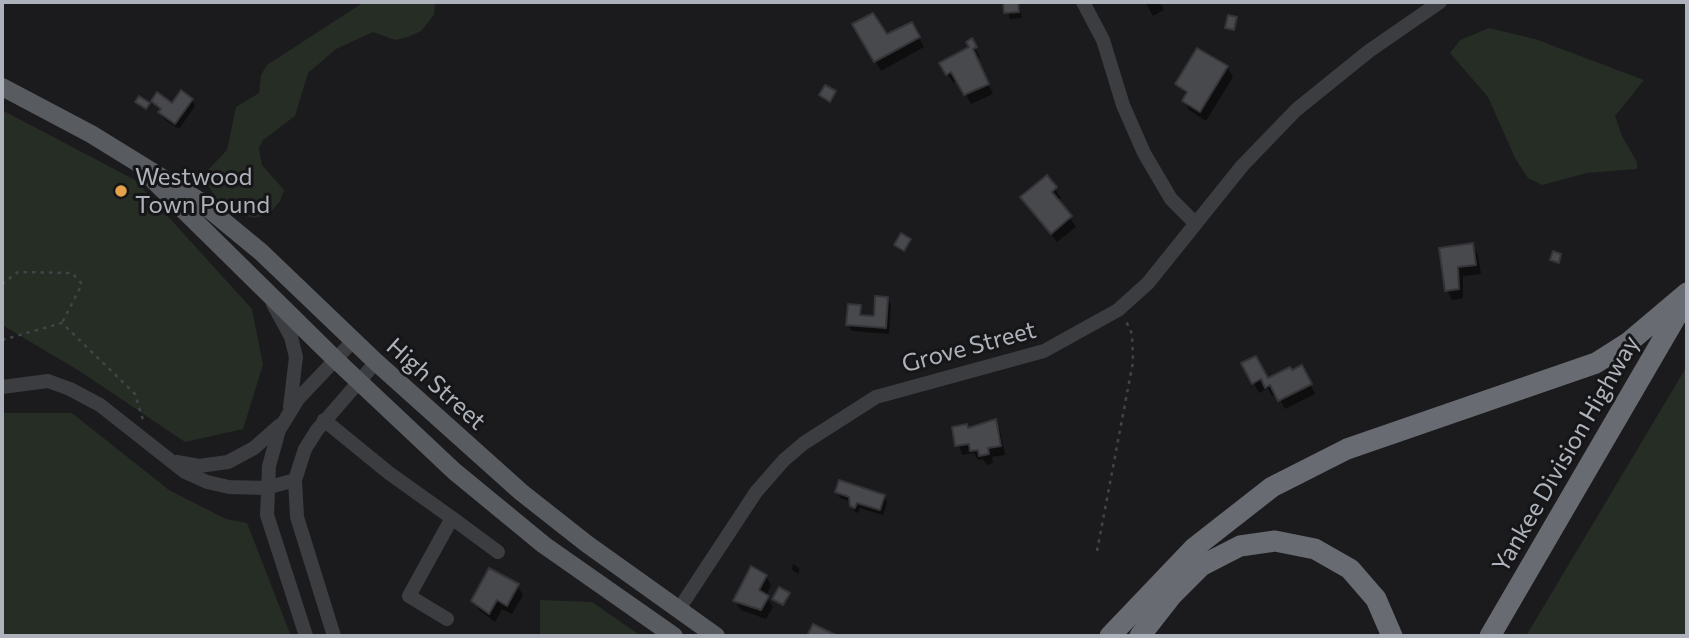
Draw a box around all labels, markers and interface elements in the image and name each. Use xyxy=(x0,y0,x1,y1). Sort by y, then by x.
place label: Westwood Town Pound xyxy=(135,163,270,219)
marker: Westwood Town Pound xyxy=(113,183,129,199)
street label: Grove Street xyxy=(899,315,1039,379)
street label: Yankee Division Highway xyxy=(1486,331,1646,577)
street label: High Street xyxy=(381,332,491,436)

